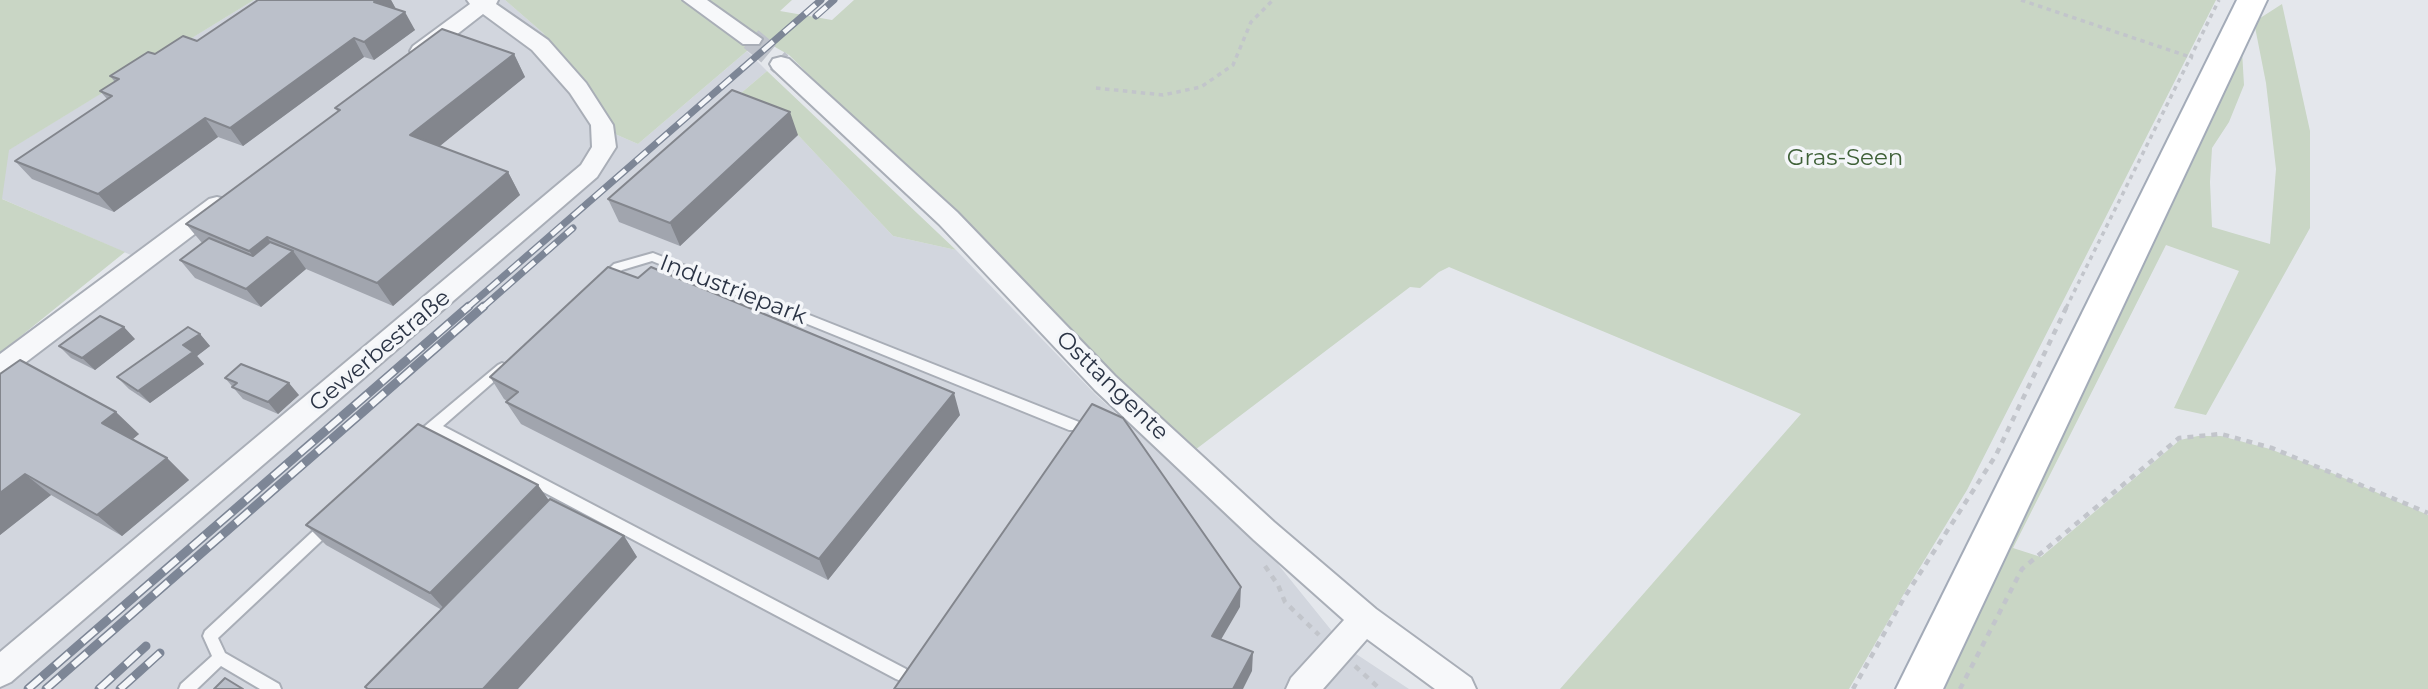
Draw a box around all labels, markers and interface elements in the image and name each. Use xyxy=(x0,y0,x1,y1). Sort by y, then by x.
park label: Gras-Seen xyxy=(1787,144,1903,172)
street label: Industriepark xyxy=(656,249,810,331)
street label: Gewerbestraße xyxy=(304,284,456,418)
street label: Osttangente xyxy=(1050,326,1174,446)

